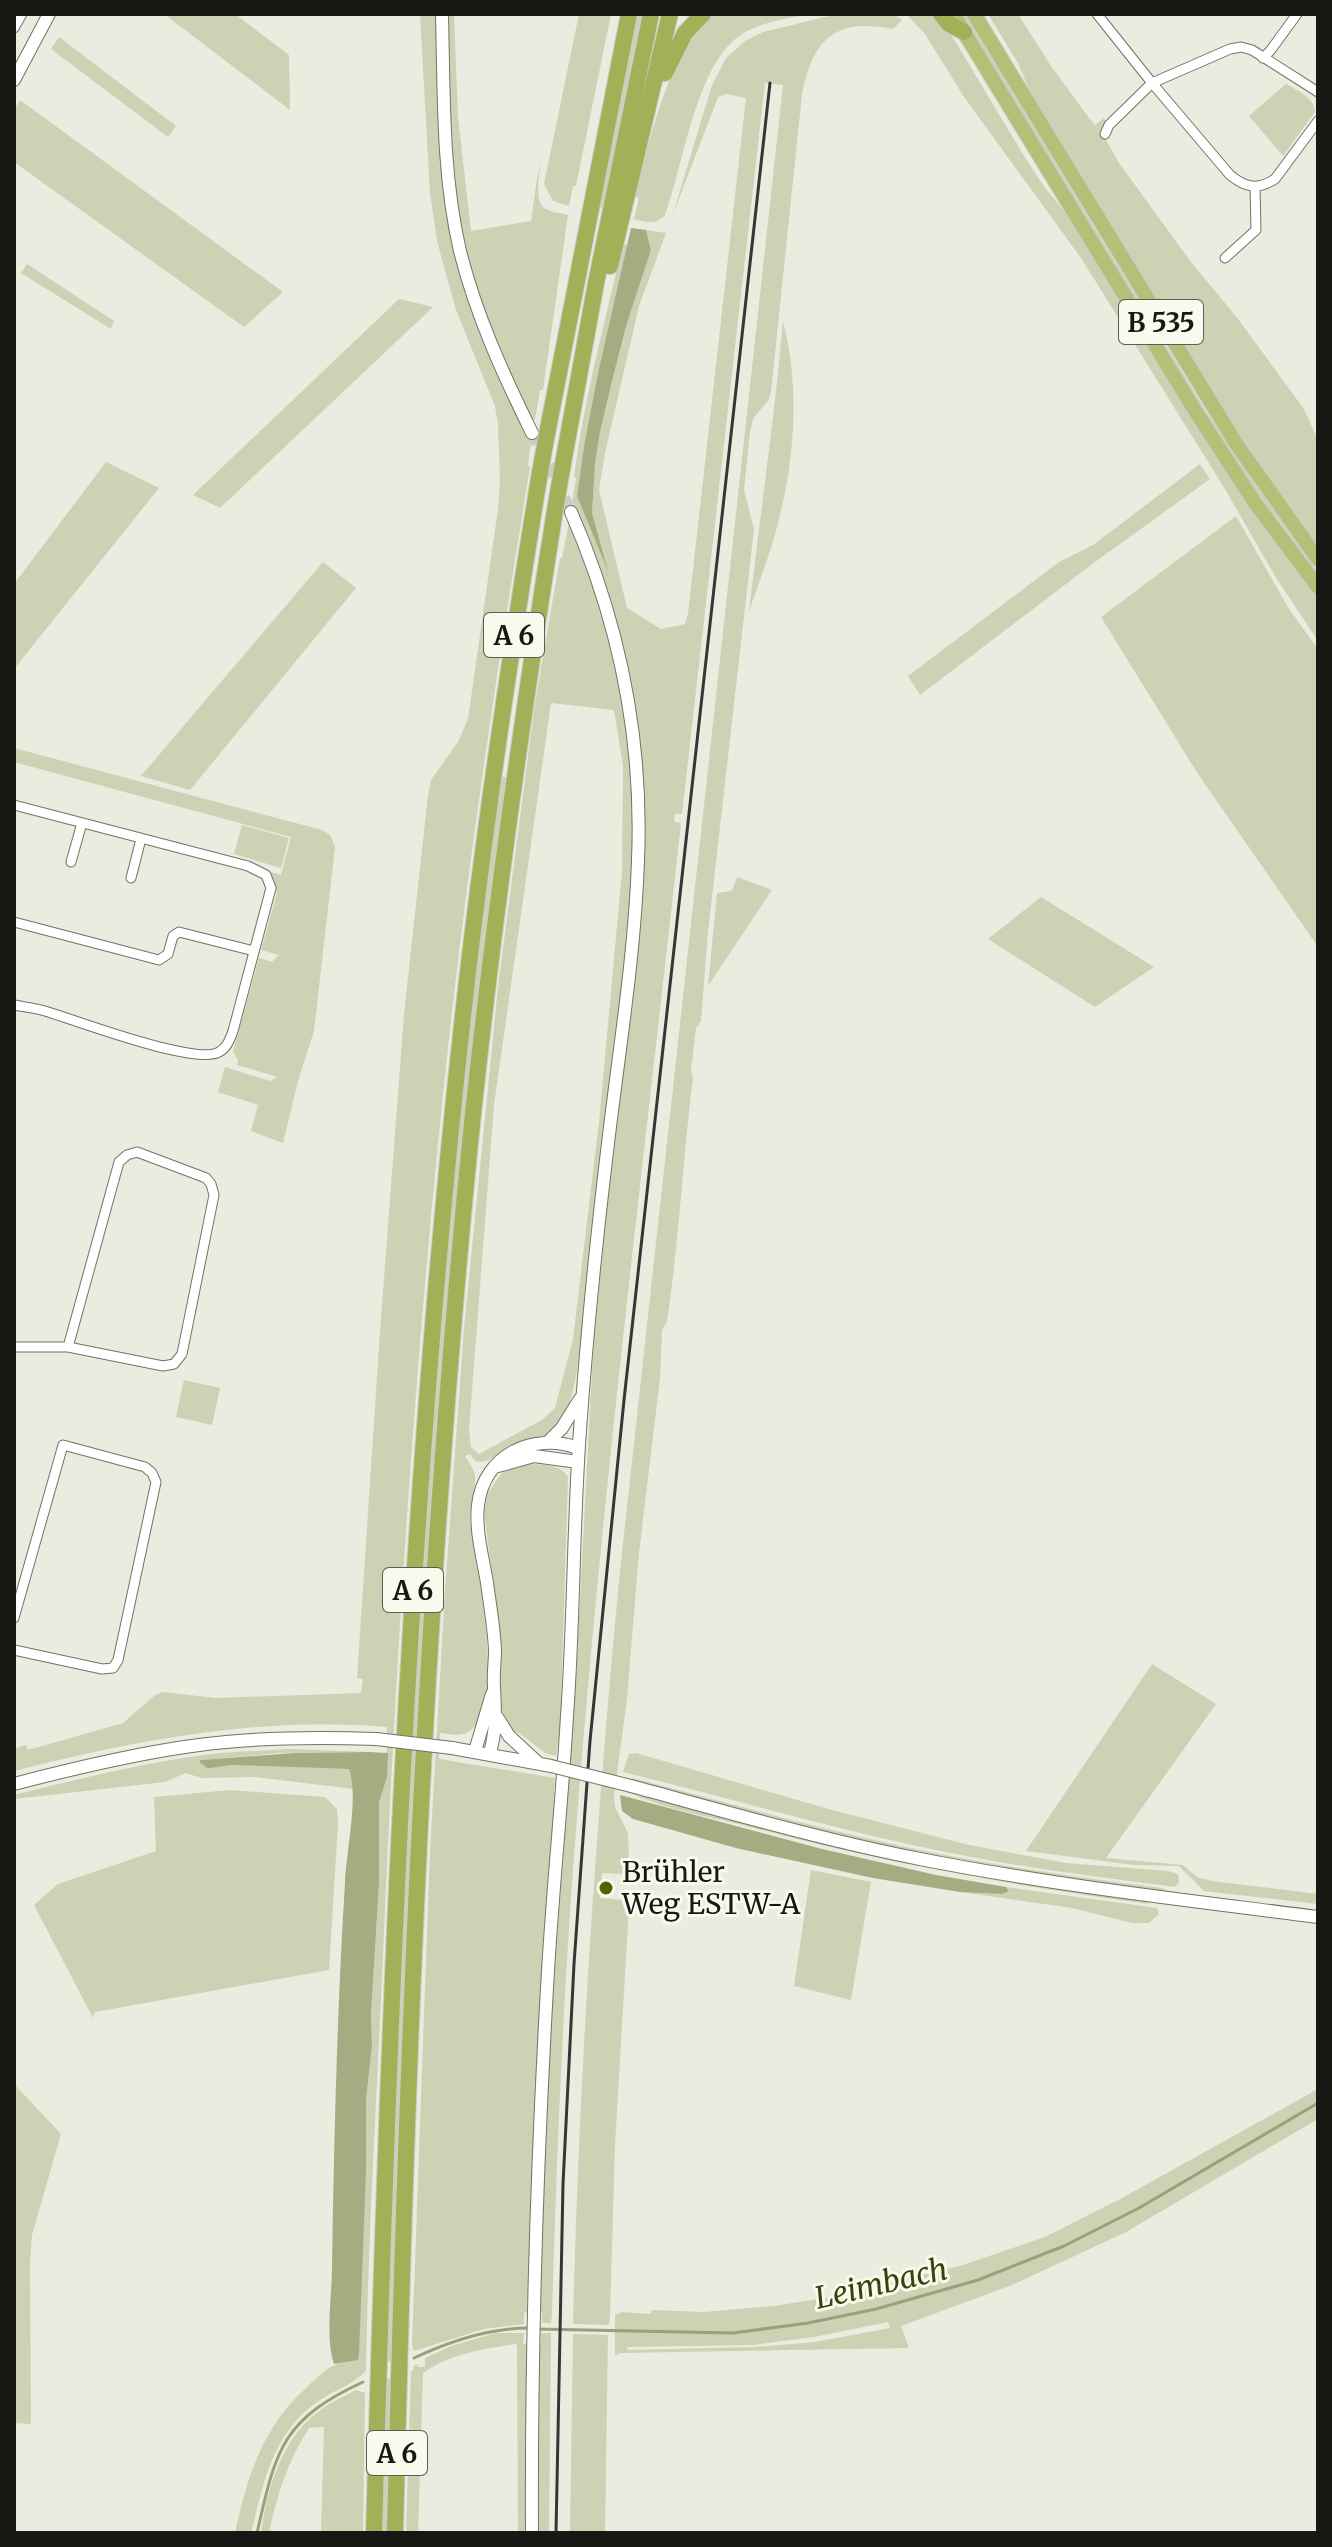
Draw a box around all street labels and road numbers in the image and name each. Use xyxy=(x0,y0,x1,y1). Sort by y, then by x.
road number: B 535 xyxy=(1119,300,1203,344)
road number: A 6 xyxy=(484,613,544,657)
road number: A 6 xyxy=(383,1568,443,1612)
road number: A 6 xyxy=(367,2431,427,2475)

